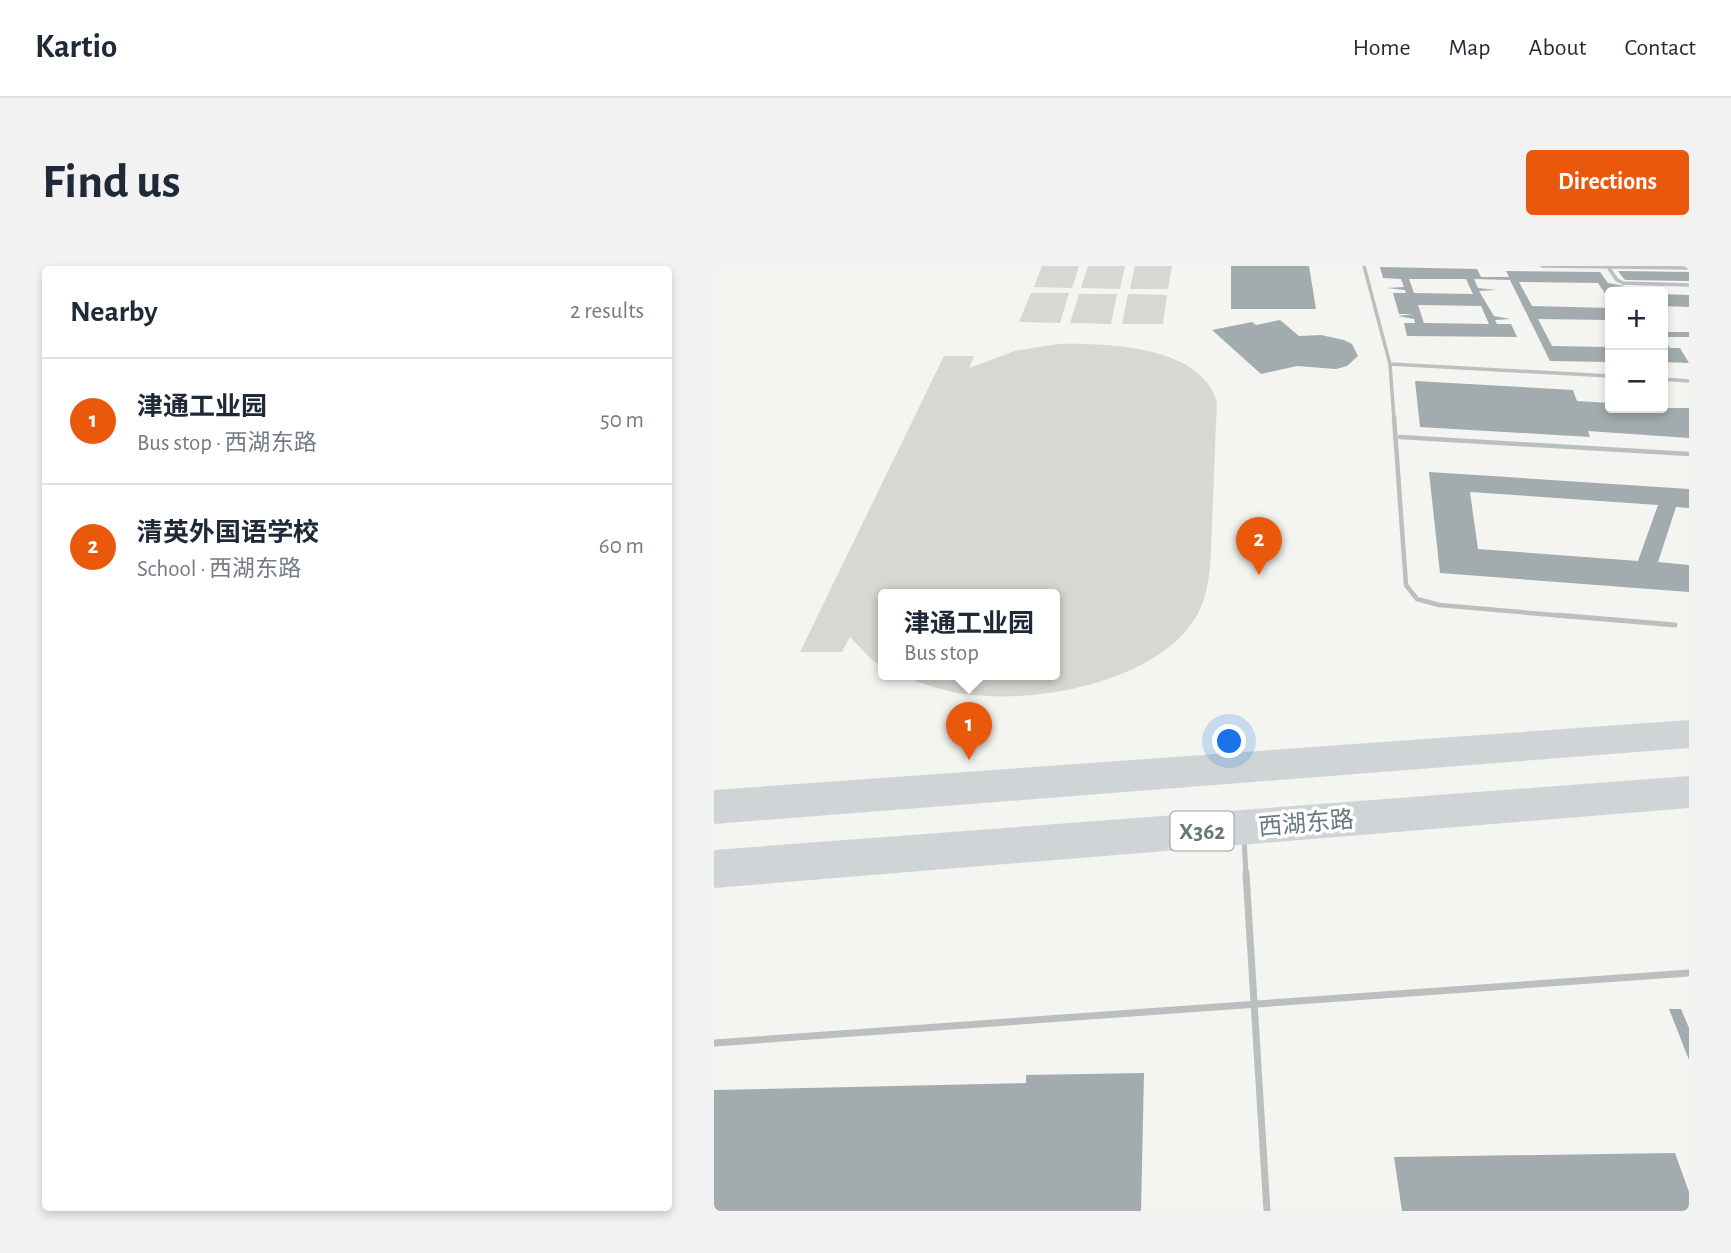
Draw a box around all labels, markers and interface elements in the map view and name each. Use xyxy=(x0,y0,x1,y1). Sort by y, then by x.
text: Kartio xyxy=(35,31,117,64)
text: Home xyxy=(1353,36,1411,60)
text: Map xyxy=(1449,36,1491,60)
text: About xyxy=(1529,36,1586,60)
text: Contact xyxy=(1624,36,1696,60)
button: Directions xyxy=(1526,150,1689,215)
text: Find us xyxy=(42,158,181,207)
map controls xyxy=(1605,287,1668,413)
button: + xyxy=(1605,287,1668,350)
text: Nearby xyxy=(70,297,158,327)
text: 2 results xyxy=(570,300,644,323)
button: − xyxy=(1605,350,1668,413)
text: 津通工业园 xyxy=(137,394,267,420)
text: 1 xyxy=(89,409,97,432)
text: 50 m xyxy=(600,409,644,432)
text: Bus stop · 西湖东路 xyxy=(137,432,317,455)
pin: 2 xyxy=(1236,517,1282,575)
text: 清英外国语学校 xyxy=(137,520,319,546)
text: 2 xyxy=(88,535,98,558)
text: 60 m xyxy=(599,535,644,558)
text: School · 西湖东路 xyxy=(137,558,301,581)
popup xyxy=(878,589,1060,680)
text: 津通工业园 xyxy=(904,611,1034,637)
text: Bus stop xyxy=(904,642,979,665)
pin: 1 xyxy=(946,702,992,760)
your location xyxy=(1212,724,1246,758)
street label: 西湖东路 xyxy=(1257,806,1355,840)
road number: X362 xyxy=(1170,811,1234,850)

